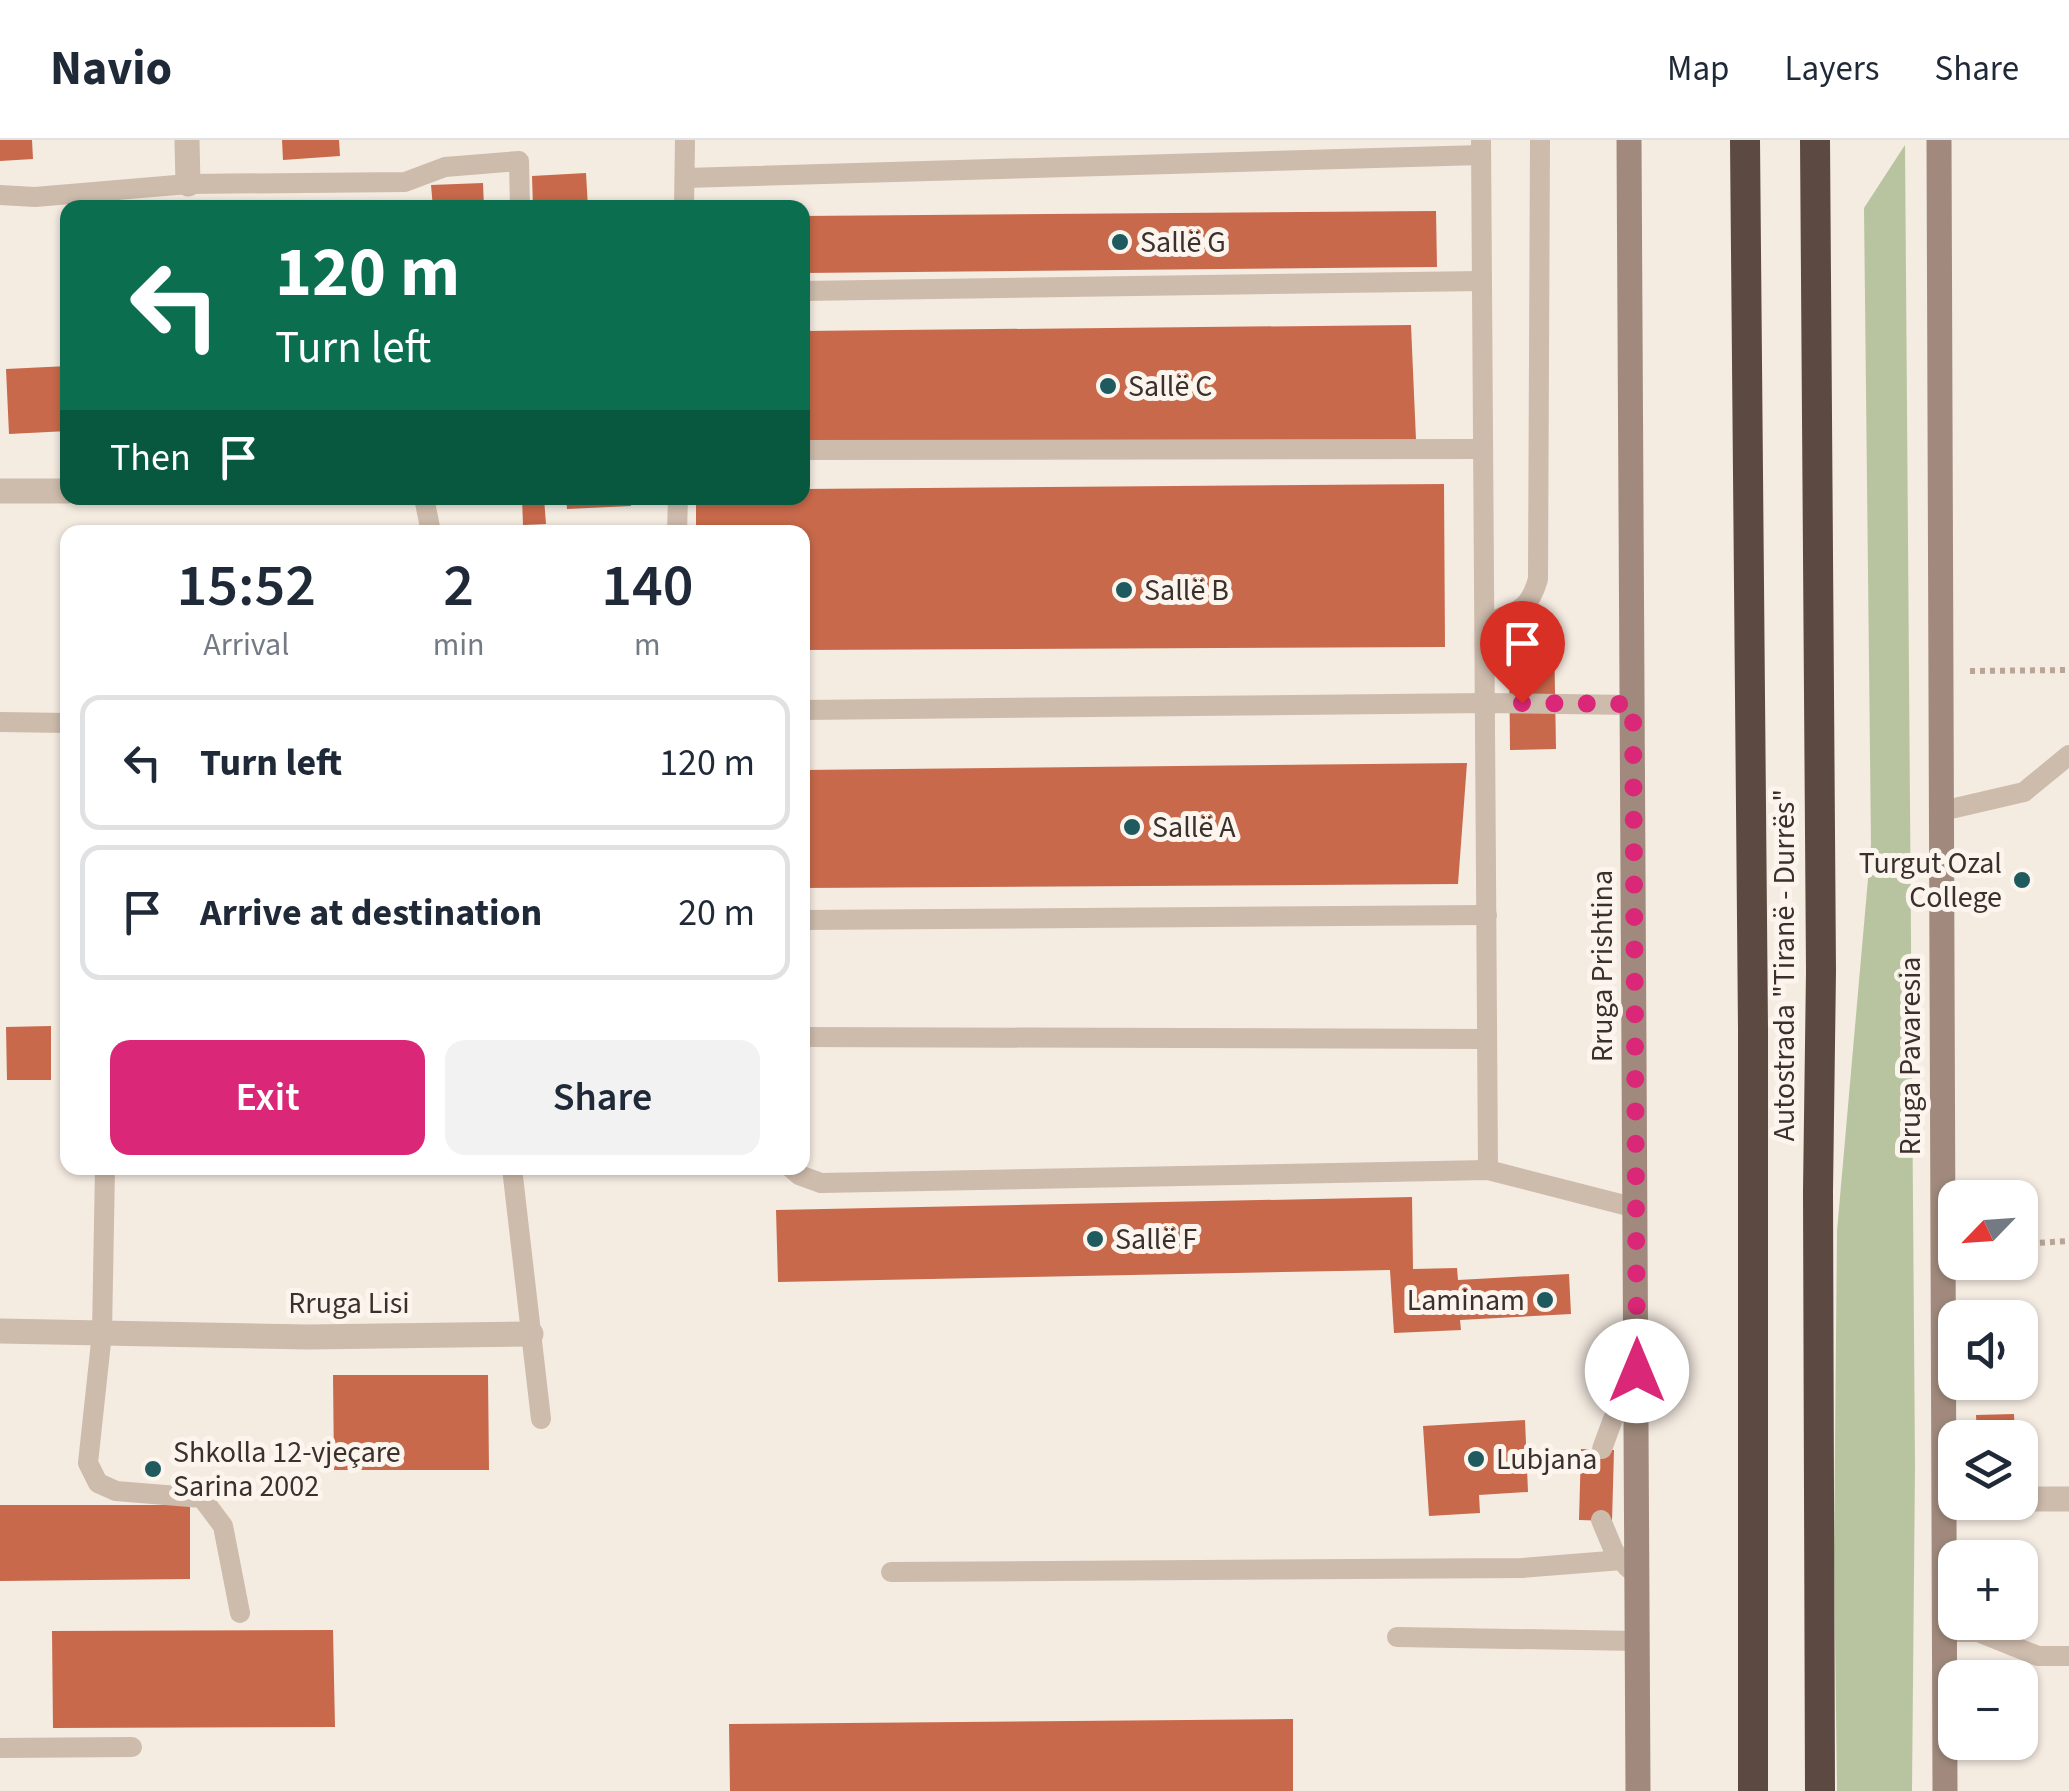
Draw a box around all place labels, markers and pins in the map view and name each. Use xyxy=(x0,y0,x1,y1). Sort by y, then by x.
place label: Sallë G xyxy=(1140,221,1226,264)
marker: Sallë G xyxy=(1109,231,1131,253)
place label: Sallë C xyxy=(1128,365,1212,408)
marker: Sallë C xyxy=(1097,375,1119,397)
place label: Sallë B xyxy=(1144,569,1229,612)
marker: Sallë B xyxy=(1113,579,1135,601)
pin xyxy=(1480,601,1565,704)
place label: Sallë A xyxy=(1152,806,1236,849)
marker: Sallë A xyxy=(1121,816,1143,838)
place label: Turgut Ozal College xyxy=(1859,842,2002,919)
marker: Turgut Ozal College xyxy=(2011,869,2033,891)
place label: Sallë F xyxy=(1115,1218,1197,1261)
marker: Sallë F xyxy=(1084,1228,1106,1250)
place label: Laminam xyxy=(1407,1279,1525,1322)
marker: Laminam xyxy=(1534,1289,1556,1311)
place label: Shkolla 12-vjeçare Sarina 2002 xyxy=(173,1431,401,1508)
place label: Lubjana xyxy=(1496,1438,1597,1481)
marker: Lubjana xyxy=(1465,1448,1487,1470)
marker: Shkolla 12-vjeçare Sarina 2002 xyxy=(142,1458,164,1480)

